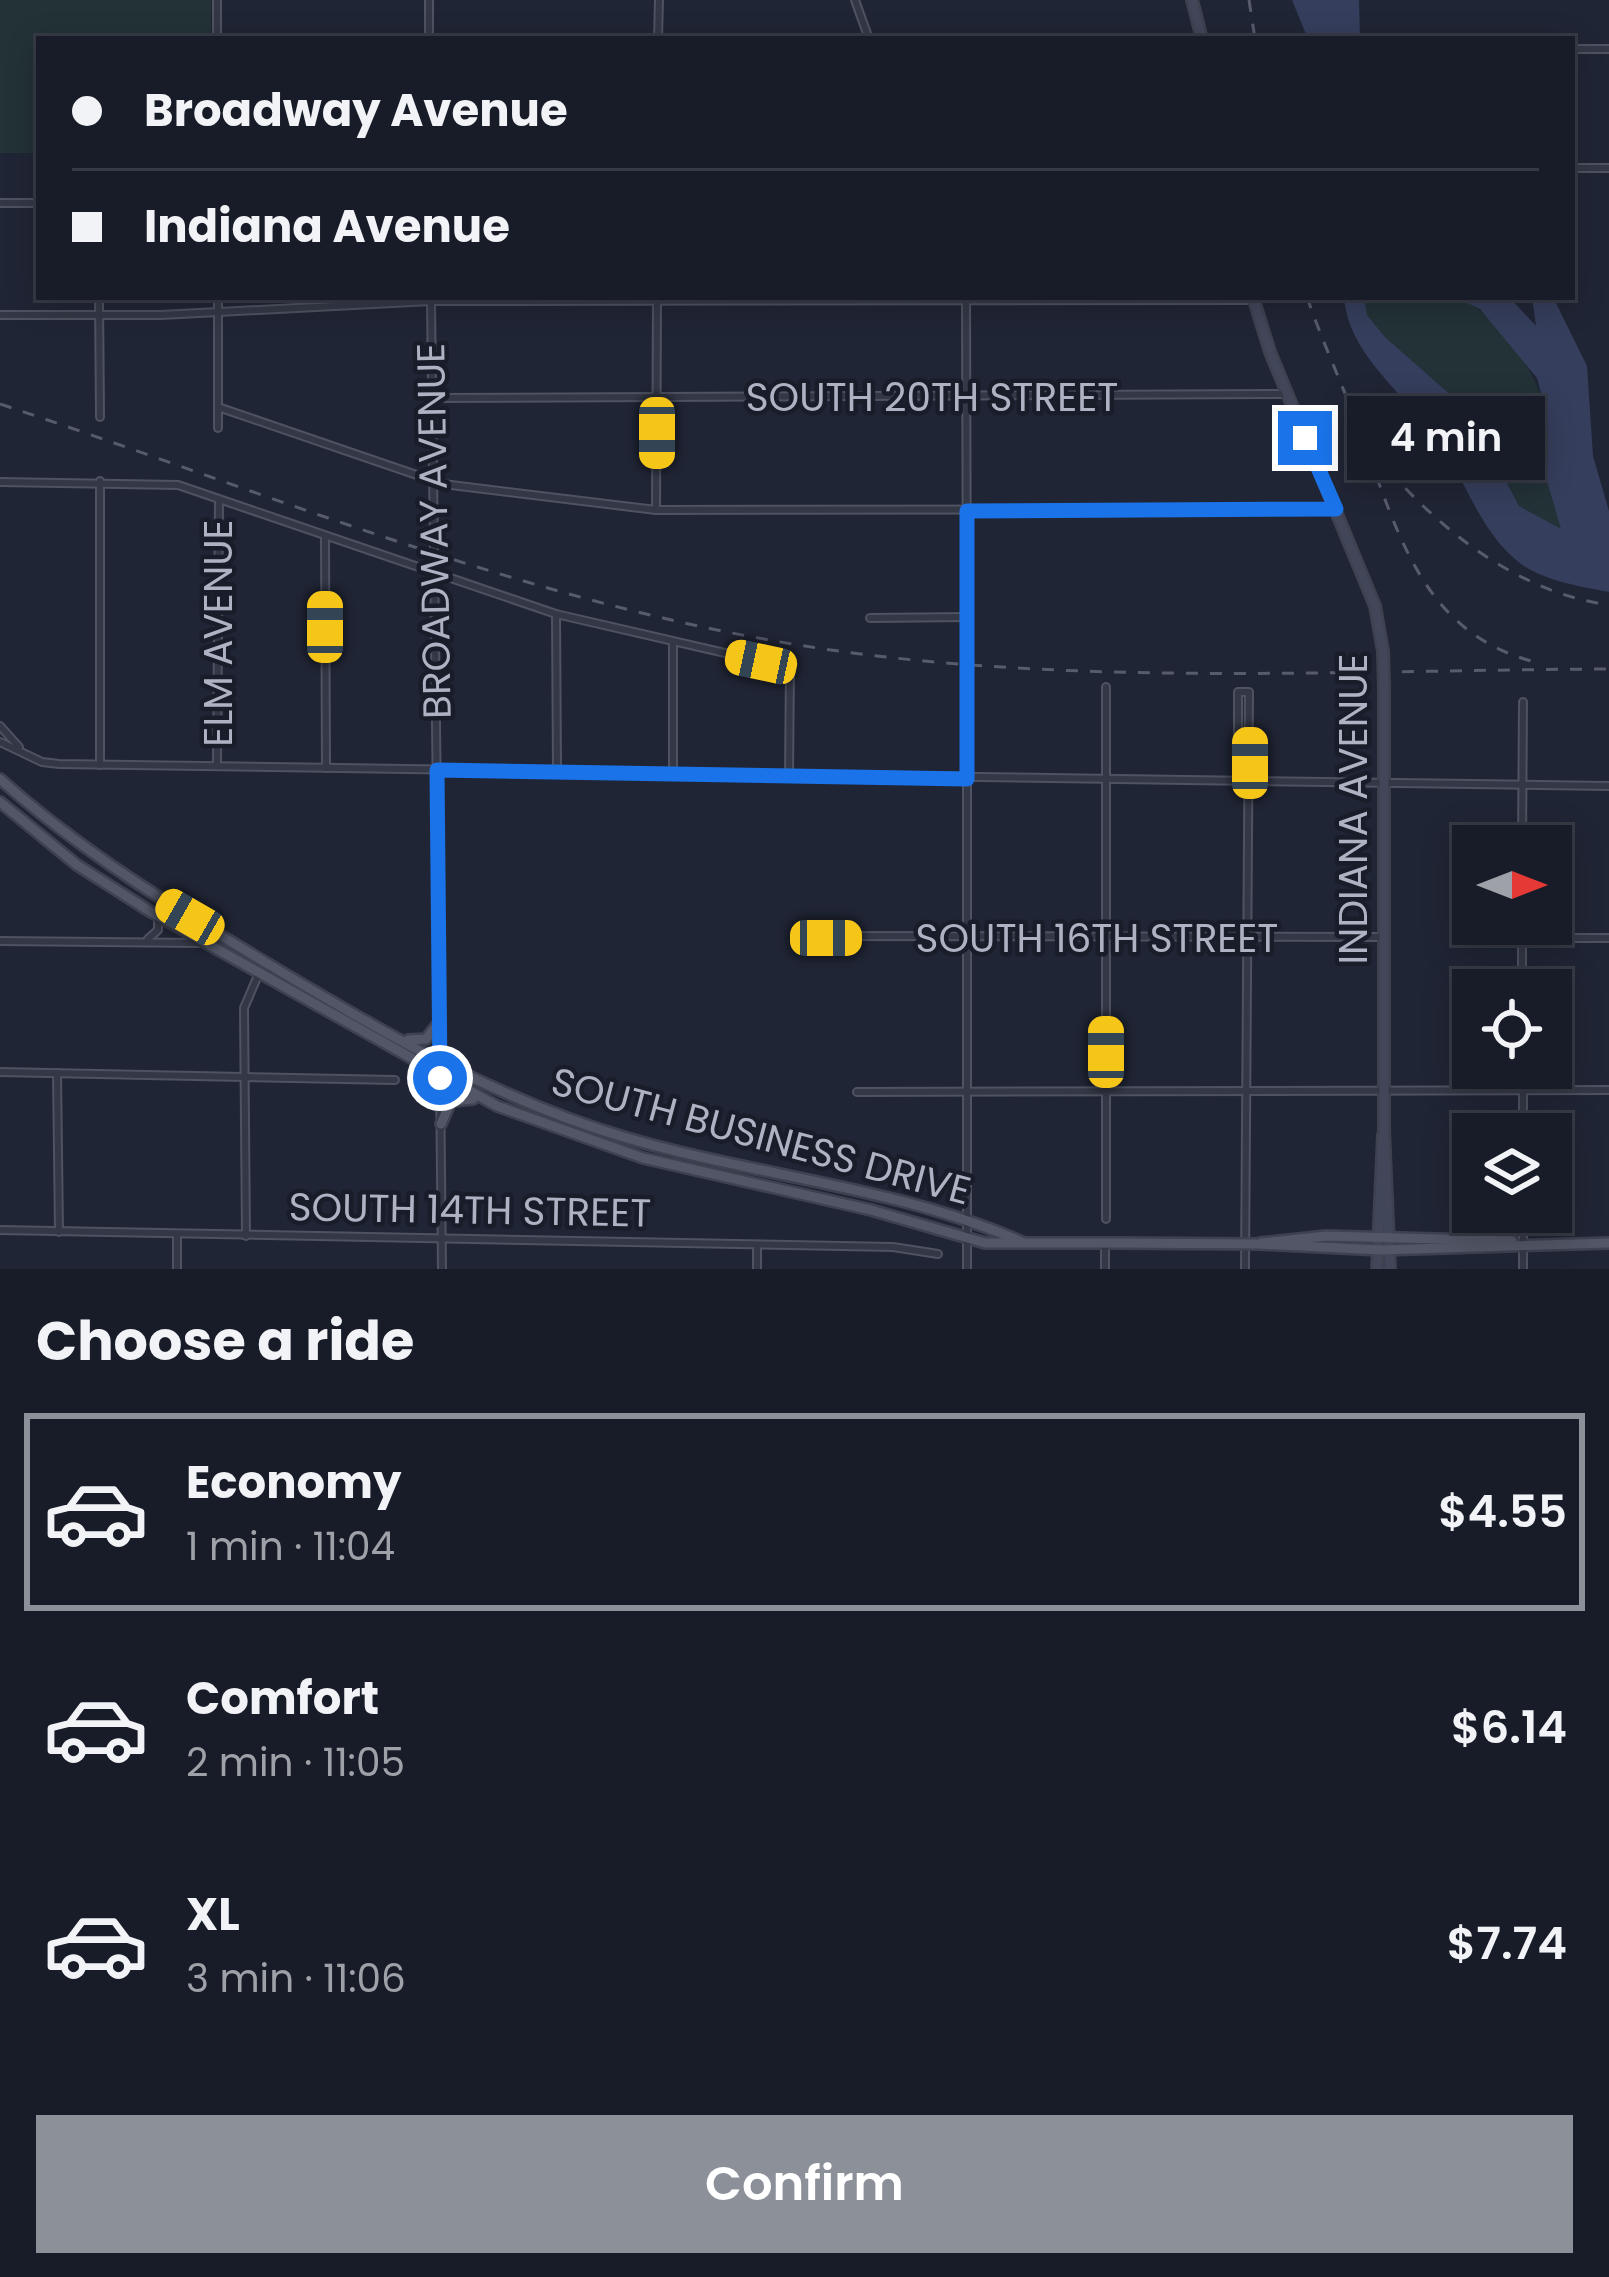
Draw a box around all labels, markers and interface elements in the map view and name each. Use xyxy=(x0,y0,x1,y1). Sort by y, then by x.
text: Broadway Avenue xyxy=(144,79,568,142)
text: Indiana Avenue xyxy=(144,195,510,258)
street label: BROADWAY AVENUE xyxy=(403,343,465,719)
street label: SOUTH 20TH STREET xyxy=(746,370,1118,425)
callout: 4 min xyxy=(1347,396,1545,480)
car xyxy=(639,397,675,469)
text: 4 min xyxy=(1390,410,1502,465)
route end xyxy=(1278,411,1332,465)
street label: ELM AVENUE xyxy=(191,519,246,747)
car xyxy=(307,591,343,663)
car xyxy=(722,637,800,687)
street label: INDIANA AVENUE xyxy=(1326,654,1381,965)
car xyxy=(1232,727,1268,799)
north arrow xyxy=(1452,825,1572,945)
map controls xyxy=(1452,825,1572,1233)
car xyxy=(150,883,230,951)
street label: SOUTH 16TH STREET xyxy=(916,911,1278,966)
car xyxy=(790,920,862,956)
button: locate xyxy=(1452,969,1572,1089)
car xyxy=(1088,1016,1124,1088)
route start xyxy=(413,1051,467,1105)
street label: SOUTH BUSINESS DRIVE xyxy=(545,1054,977,1218)
button: layers xyxy=(1452,1113,1572,1233)
street label: SOUTH 14TH STREET xyxy=(288,1179,652,1241)
text: Choose a ride xyxy=(36,1303,414,1379)
text: Economy xyxy=(186,1451,401,1514)
icon: car xyxy=(42,1458,150,1566)
text: $4.55 xyxy=(1438,1480,1567,1543)
text: 1 min · 11:04 xyxy=(186,1519,395,1574)
text: Comfort xyxy=(186,1667,379,1730)
icon: car xyxy=(42,1674,150,1782)
text: $6.14 xyxy=(1451,1696,1567,1759)
text: 2 min · 11:05 xyxy=(186,1735,405,1790)
text: XL xyxy=(186,1883,240,1946)
icon: car xyxy=(42,1890,150,1998)
text: $7.74 xyxy=(1447,1912,1567,1975)
text: 3 min · 11:06 xyxy=(186,1951,406,2006)
button: Confirm xyxy=(36,2115,1573,2253)

